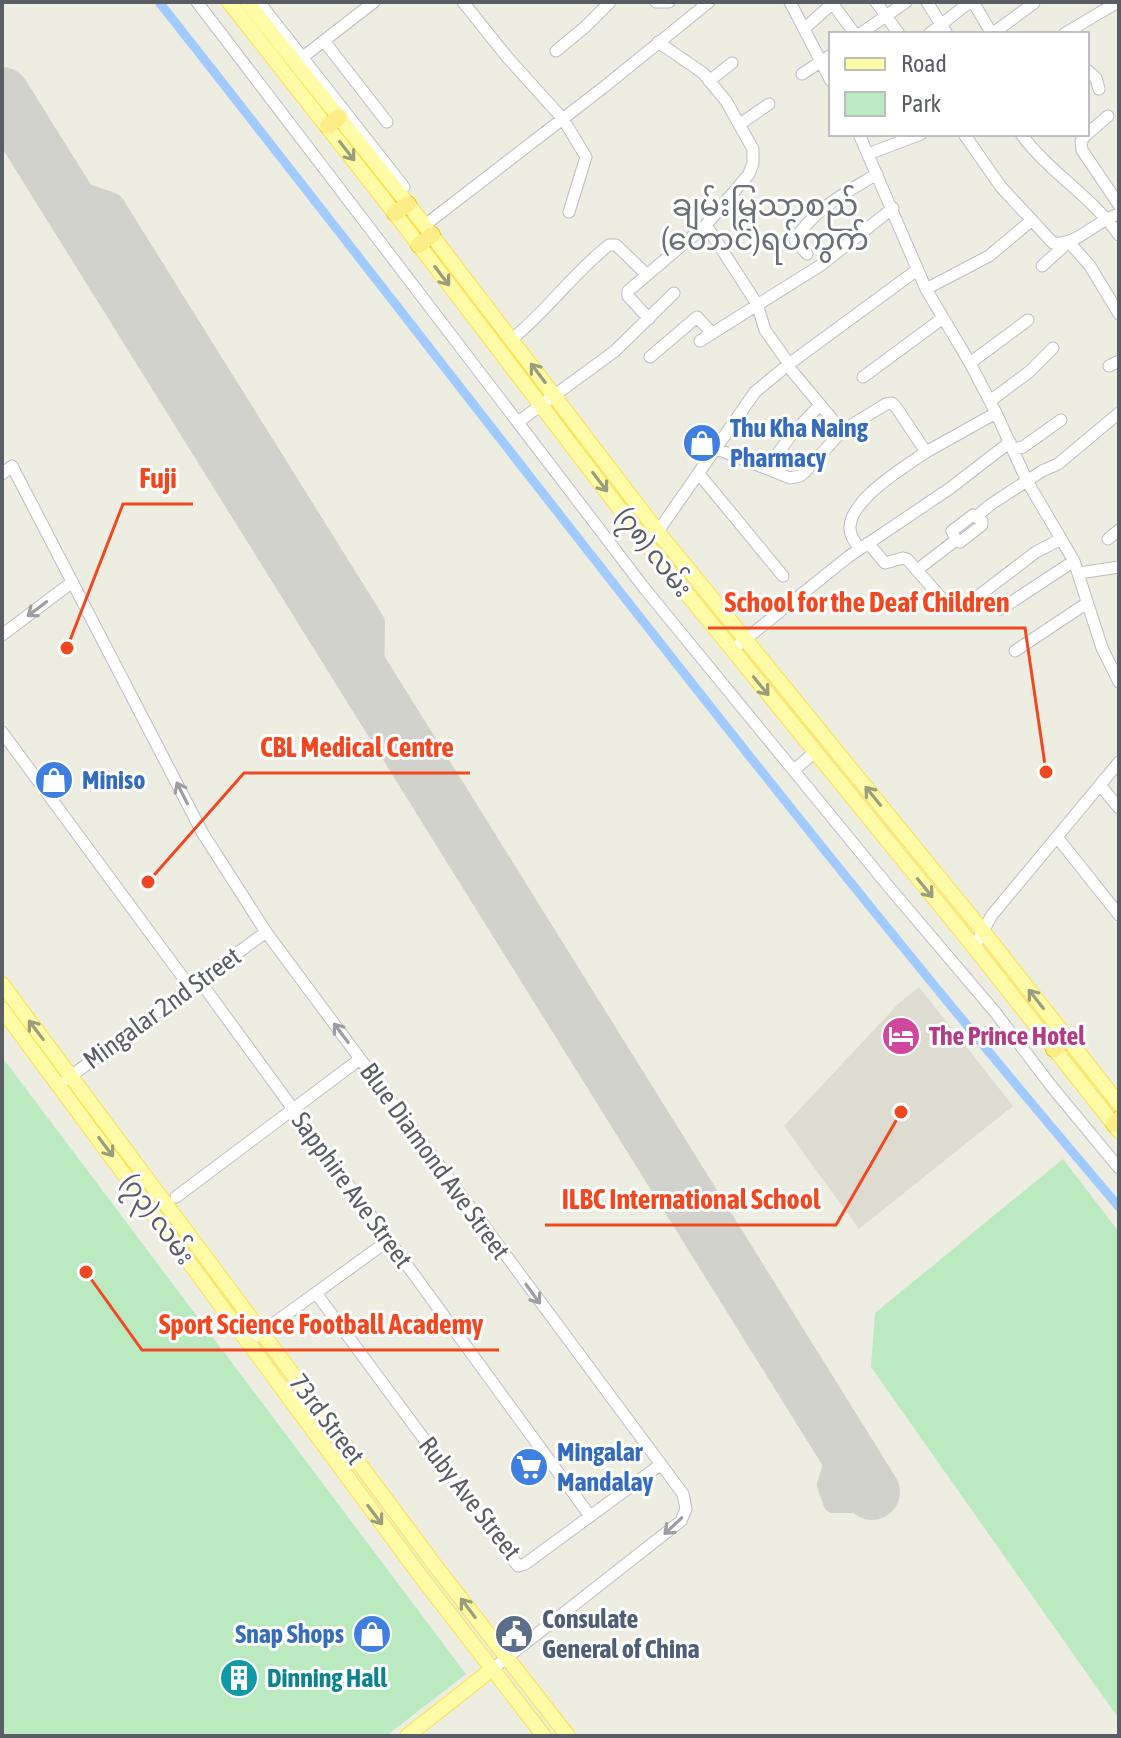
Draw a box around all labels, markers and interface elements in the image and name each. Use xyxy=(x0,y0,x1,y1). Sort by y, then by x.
legend xyxy=(829,32,1089,136)
text: Road xyxy=(901,50,947,77)
text: Park xyxy=(901,90,942,117)
one-way arrow xyxy=(339,140,356,161)
district label: ချမ်းမြသာစည် (တောင်)ရပ်ကွက် xyxy=(661,184,869,265)
one-way arrow xyxy=(434,264,451,286)
one-way arrow xyxy=(529,363,546,384)
place label: Thu Kha Naing Pharmacy xyxy=(730,413,869,473)
shop icon: Thu Kha Naing Pharmacy xyxy=(681,422,723,464)
callout: Fuji xyxy=(123,452,193,504)
text: Fuji xyxy=(139,462,177,494)
one-way arrow xyxy=(591,471,608,493)
street label: (၇၈) လမ်း xyxy=(605,500,700,607)
callout: School for the Deaf Children xyxy=(708,576,1025,628)
text: School for the Deaf Children xyxy=(724,586,1010,618)
one-way arrow xyxy=(26,601,48,618)
one-way arrow xyxy=(752,676,770,696)
callout: CBL Medical Centre xyxy=(244,721,470,773)
text: CBL Medical Centre xyxy=(260,731,454,763)
shop icon: Miniso xyxy=(33,759,75,801)
place label: Miniso xyxy=(82,765,145,795)
one-way arrow xyxy=(174,782,189,805)
one-way arrow xyxy=(864,786,882,807)
one-way arrow xyxy=(917,877,934,898)
street label: Mingalar 2nd Street xyxy=(78,941,246,1075)
one-way arrow xyxy=(1027,989,1045,1010)
hotel icon: The Prince Hotel xyxy=(880,1015,922,1057)
one-way arrow xyxy=(28,1020,45,1041)
place label: The Prince Hotel xyxy=(929,1021,1086,1051)
one-way arrow xyxy=(332,1023,349,1044)
street label: Blue Diamond Ave Street xyxy=(354,1057,516,1265)
street label: Sapphire Ave Street xyxy=(286,1106,418,1274)
one-way arrow xyxy=(97,1136,114,1157)
street label: (၇၃) လမ်း xyxy=(110,1167,203,1274)
callout: ILBC International School xyxy=(545,1173,836,1225)
text: ILBC International School xyxy=(562,1183,821,1215)
one-way arrow xyxy=(525,1282,541,1304)
callout: Sport Science Football Academy xyxy=(142,1298,499,1350)
text: Sport Science Football Academy xyxy=(159,1308,484,1340)
street label: 73rd Street xyxy=(283,1368,371,1470)
street label: Ruby Ave Street xyxy=(413,1431,527,1565)
place label: Mingalar Mandalay xyxy=(557,1437,654,1497)
supermarket icon: Mingalar Mandalay xyxy=(508,1446,550,1488)
one-way arrow xyxy=(367,1504,384,1525)
one-way arrow xyxy=(663,1516,684,1535)
one-way arrow xyxy=(460,1598,477,1619)
place label: Consulate General of China xyxy=(542,1604,700,1664)
shop icon: Snap Shops xyxy=(351,1613,393,1655)
public building icon: Consulate General of China xyxy=(493,1613,535,1655)
place label: Snap Shops xyxy=(235,1619,344,1649)
building icon: Dinning Hall xyxy=(218,1657,260,1699)
place label: Dinning Hall xyxy=(267,1663,388,1693)

